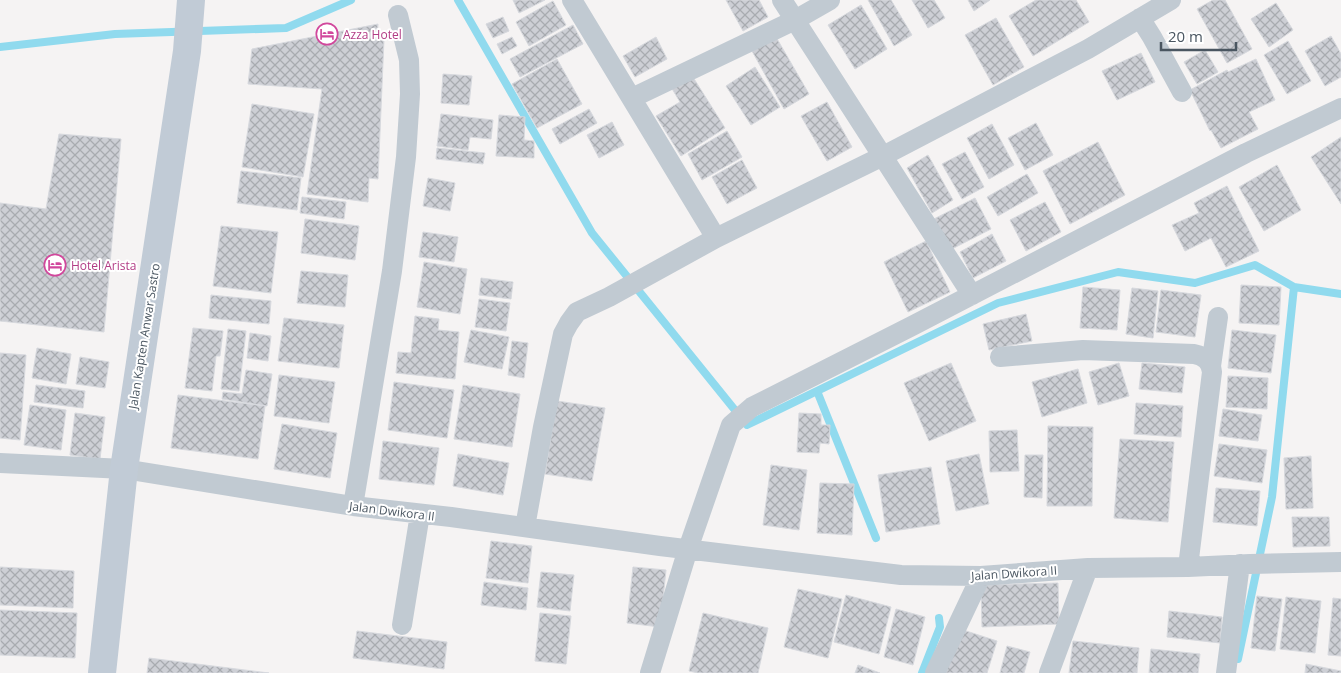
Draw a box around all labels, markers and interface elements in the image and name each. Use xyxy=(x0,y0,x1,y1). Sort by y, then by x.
scale bar xyxy=(1161,20,1236,52)
hotel icon: Azza Hotel xyxy=(315,22,339,46)
place label: Azza Hotel xyxy=(343,26,402,43)
text: 20 m xyxy=(1168,26,1203,46)
hotel icon: Hotel Arista xyxy=(43,253,67,277)
place label: Hotel Arista xyxy=(71,257,136,274)
street label: Jalan Kapten Anwar Sastro xyxy=(124,262,164,411)
street label: Jalan Dwikora II xyxy=(347,497,436,525)
street label: Jalan Dwikora II xyxy=(970,562,1057,585)

